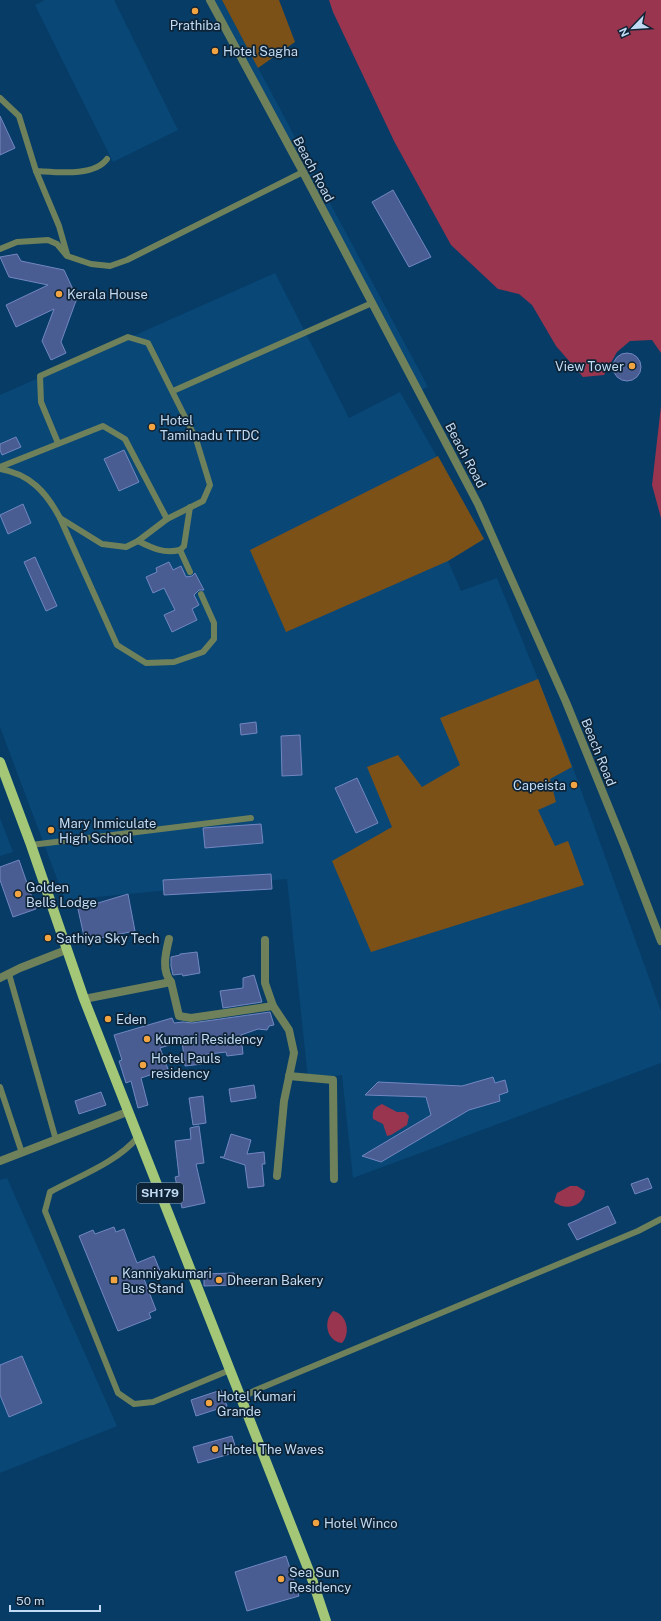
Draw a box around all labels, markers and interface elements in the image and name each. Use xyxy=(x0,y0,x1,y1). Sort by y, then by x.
marker: Prathiba xyxy=(190,6,200,16)
north arrow xyxy=(613,8,653,48)
place label: Prathiba xyxy=(170,18,220,33)
text: N xyxy=(617,26,631,39)
place label: Hotel Sagha xyxy=(223,44,298,59)
marker: Hotel Sagha xyxy=(210,46,220,56)
street label: Beach Road xyxy=(290,134,337,204)
place label: Kerala House xyxy=(67,287,148,302)
marker: Kerala House xyxy=(54,289,64,299)
place label: View Tower xyxy=(555,359,624,374)
marker: View Tower xyxy=(627,361,637,371)
place label: Hotel Tamilnadu TTDC xyxy=(160,413,259,443)
street label: Beach Road xyxy=(442,420,489,490)
marker: Hotel Tamilnadu TTDC xyxy=(147,422,157,432)
street label: Beach Road xyxy=(578,716,619,788)
place label: Capeista xyxy=(513,778,566,793)
marker: Capeista xyxy=(569,780,579,790)
place label: Mary Inmiculate High School xyxy=(59,816,156,846)
marker: Mary Inmiculate High School xyxy=(46,825,56,835)
place label: Golden Bells Lodge xyxy=(26,880,97,910)
marker: Golden Bells Lodge xyxy=(13,889,23,899)
place label: Sathiya Sky Tech xyxy=(56,931,159,946)
marker: Sathiya Sky Tech xyxy=(43,933,53,943)
place label: Eden xyxy=(116,1012,147,1027)
marker: Eden xyxy=(103,1014,113,1024)
place label: Kumari Residency xyxy=(155,1032,263,1047)
marker: Kumari Residency xyxy=(142,1034,152,1044)
place label: Hotel Pauls residency xyxy=(151,1051,221,1081)
marker: Hotel Pauls residency xyxy=(138,1060,148,1070)
road number: SH179 xyxy=(137,1183,183,1203)
place label: Kanniyakumari Bus Stand xyxy=(122,1266,212,1296)
place label: Dheeran Bakery xyxy=(227,1273,323,1288)
marker: Kanniyakumari Bus Stand xyxy=(109,1275,119,1285)
marker: Dheeran Bakery xyxy=(214,1275,224,1285)
place label: Hotel Kumari Grande xyxy=(217,1389,296,1419)
marker: Hotel Kumari Grande xyxy=(204,1398,214,1408)
place label: Hotel The Waves xyxy=(223,1442,324,1457)
marker: Hotel The Waves xyxy=(210,1444,220,1454)
place label: Hotel Winco xyxy=(324,1516,398,1531)
marker: Hotel Winco xyxy=(311,1518,321,1528)
place label: Sea Sun Residency xyxy=(289,1565,351,1595)
marker: Sea Sun Residency xyxy=(276,1574,286,1584)
scale bar xyxy=(10,1587,100,1613)
text: 50 m xyxy=(16,1594,44,1608)

